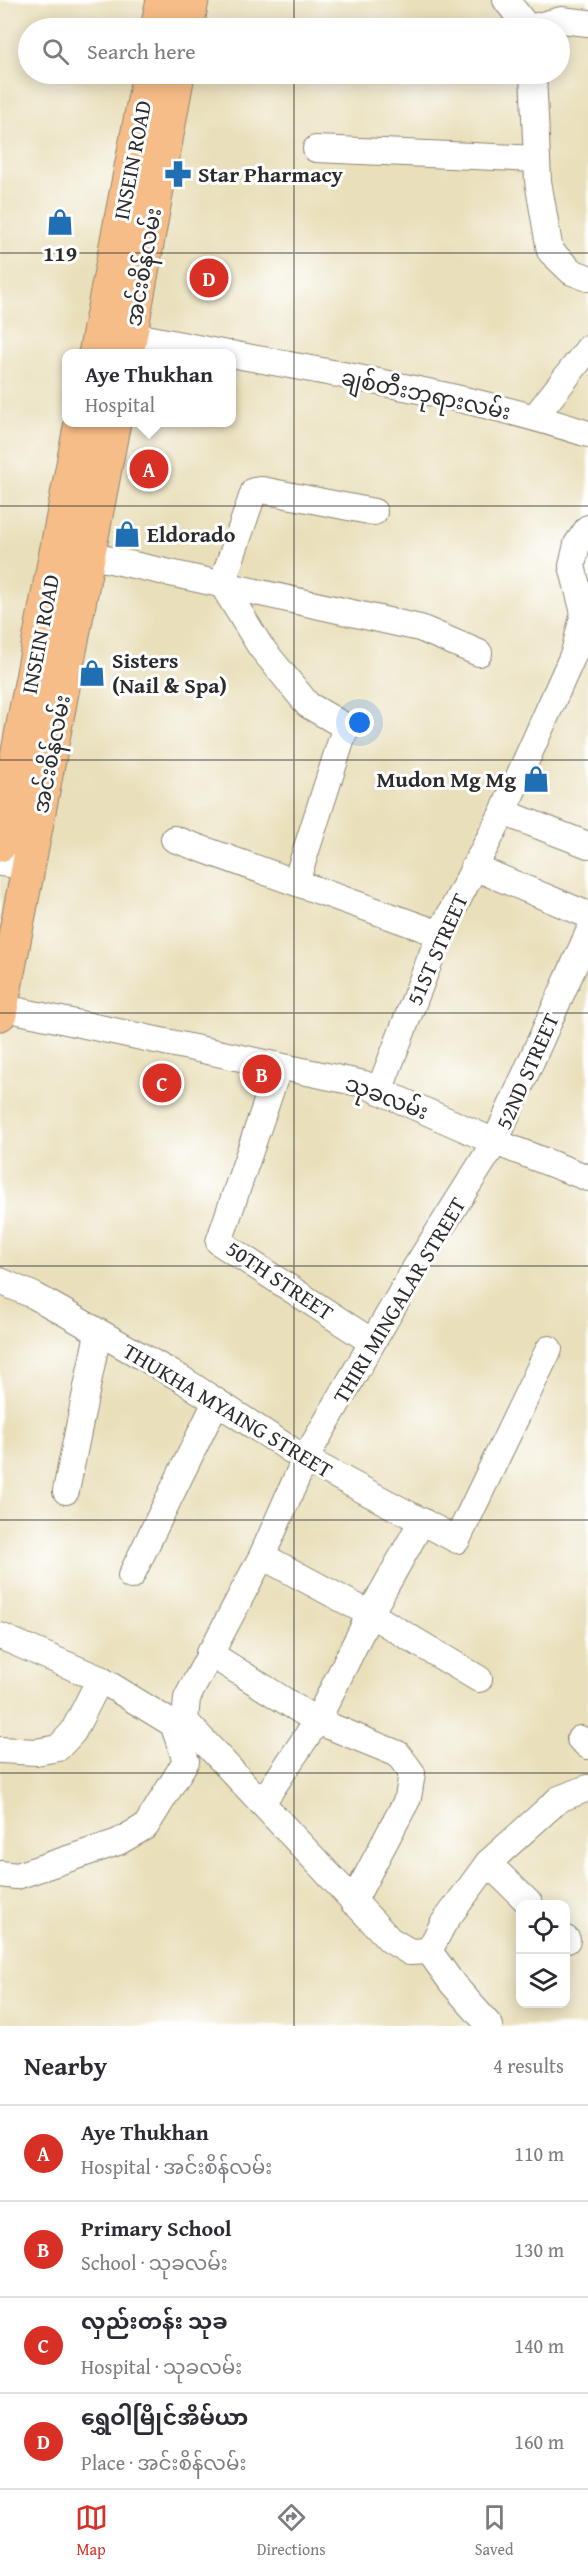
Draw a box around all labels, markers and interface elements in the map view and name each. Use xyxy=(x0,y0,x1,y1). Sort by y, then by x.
search box xyxy=(18,18,570,84)
icon: search xyxy=(39,35,72,68)
text: Search here xyxy=(87,35,196,67)
street label: INSEIN ROAD xyxy=(105,97,159,223)
place label: Star Pharmacy xyxy=(198,158,344,190)
pharmacy icon: Star Pharmacy xyxy=(163,159,193,189)
street label: အင်းစိန်လမ်း xyxy=(117,205,171,329)
shop icon: 119 xyxy=(45,207,75,237)
place label: 119 xyxy=(43,237,77,269)
pin: D xyxy=(190,256,228,300)
popup xyxy=(62,349,236,427)
text: Aye Thukhan xyxy=(85,358,213,390)
street label: ချစ်တီးဘုရားလမ်း xyxy=(338,360,514,431)
text: Hospital xyxy=(85,390,155,419)
pin: A xyxy=(130,446,168,492)
place label: Eldorado xyxy=(147,518,236,550)
shop icon: Eldorado xyxy=(112,519,142,549)
street label: INSEIN ROAD xyxy=(13,571,67,697)
place label: Sisters (Nail & Spa) xyxy=(112,644,227,701)
shop icon: Sisters (Nail & Spa) xyxy=(77,658,107,688)
street label: အင်းစိန်လမ်း xyxy=(24,692,80,816)
your location xyxy=(345,708,374,737)
place label: Mudon Mg Mg xyxy=(376,763,516,795)
shop icon: Mudon Mg Mg xyxy=(521,764,551,794)
street label: 51ST STREET xyxy=(398,888,476,1010)
street label: 52ND STREET xyxy=(487,1008,567,1134)
pin: B xyxy=(242,1052,282,1096)
pin: C xyxy=(142,1060,182,1106)
street label: သုခလမ်း xyxy=(340,1066,433,1129)
street label: THIRI MINGALAR STREET xyxy=(325,1191,473,1409)
street label: 50TH STREET xyxy=(220,1232,340,1328)
street label: THUKHA MYAING STREET xyxy=(117,1335,339,1485)
map controls xyxy=(516,1900,570,2008)
button: locate xyxy=(516,1900,570,1954)
button: layers xyxy=(516,1954,570,2008)
text: Nearby xyxy=(24,2046,107,2085)
text: 4 results xyxy=(493,2051,564,2080)
text: Aye Thukhan xyxy=(81,2116,209,2148)
text: A xyxy=(37,2139,50,2168)
text: 110 m xyxy=(514,2139,564,2168)
text: Hospital · အင်းစိန်လမ်း xyxy=(81,2152,272,2181)
text: Primary School xyxy=(81,2212,232,2244)
text: B xyxy=(37,2235,50,2264)
text: 130 m xyxy=(514,2235,564,2264)
text: School · သုခလမ်း xyxy=(81,2248,228,2277)
text: လှည်းတန်း သုခ xyxy=(81,2305,228,2337)
text: C xyxy=(38,2331,49,2360)
text: 140 m xyxy=(514,2331,564,2360)
text: Hospital · သုခလမ်း xyxy=(81,2352,242,2381)
text: ရွှေဝါမြိုင်အိမ်ယာ xyxy=(81,2401,248,2433)
text: D xyxy=(37,2427,50,2456)
text: 160 m xyxy=(514,2427,564,2456)
text: Place · အင်းစိန်လမ်း xyxy=(81,2448,246,2477)
tab: Map xyxy=(75,2501,108,2561)
tab: Directions xyxy=(257,2501,326,2561)
tab: Saved xyxy=(475,2501,513,2561)

